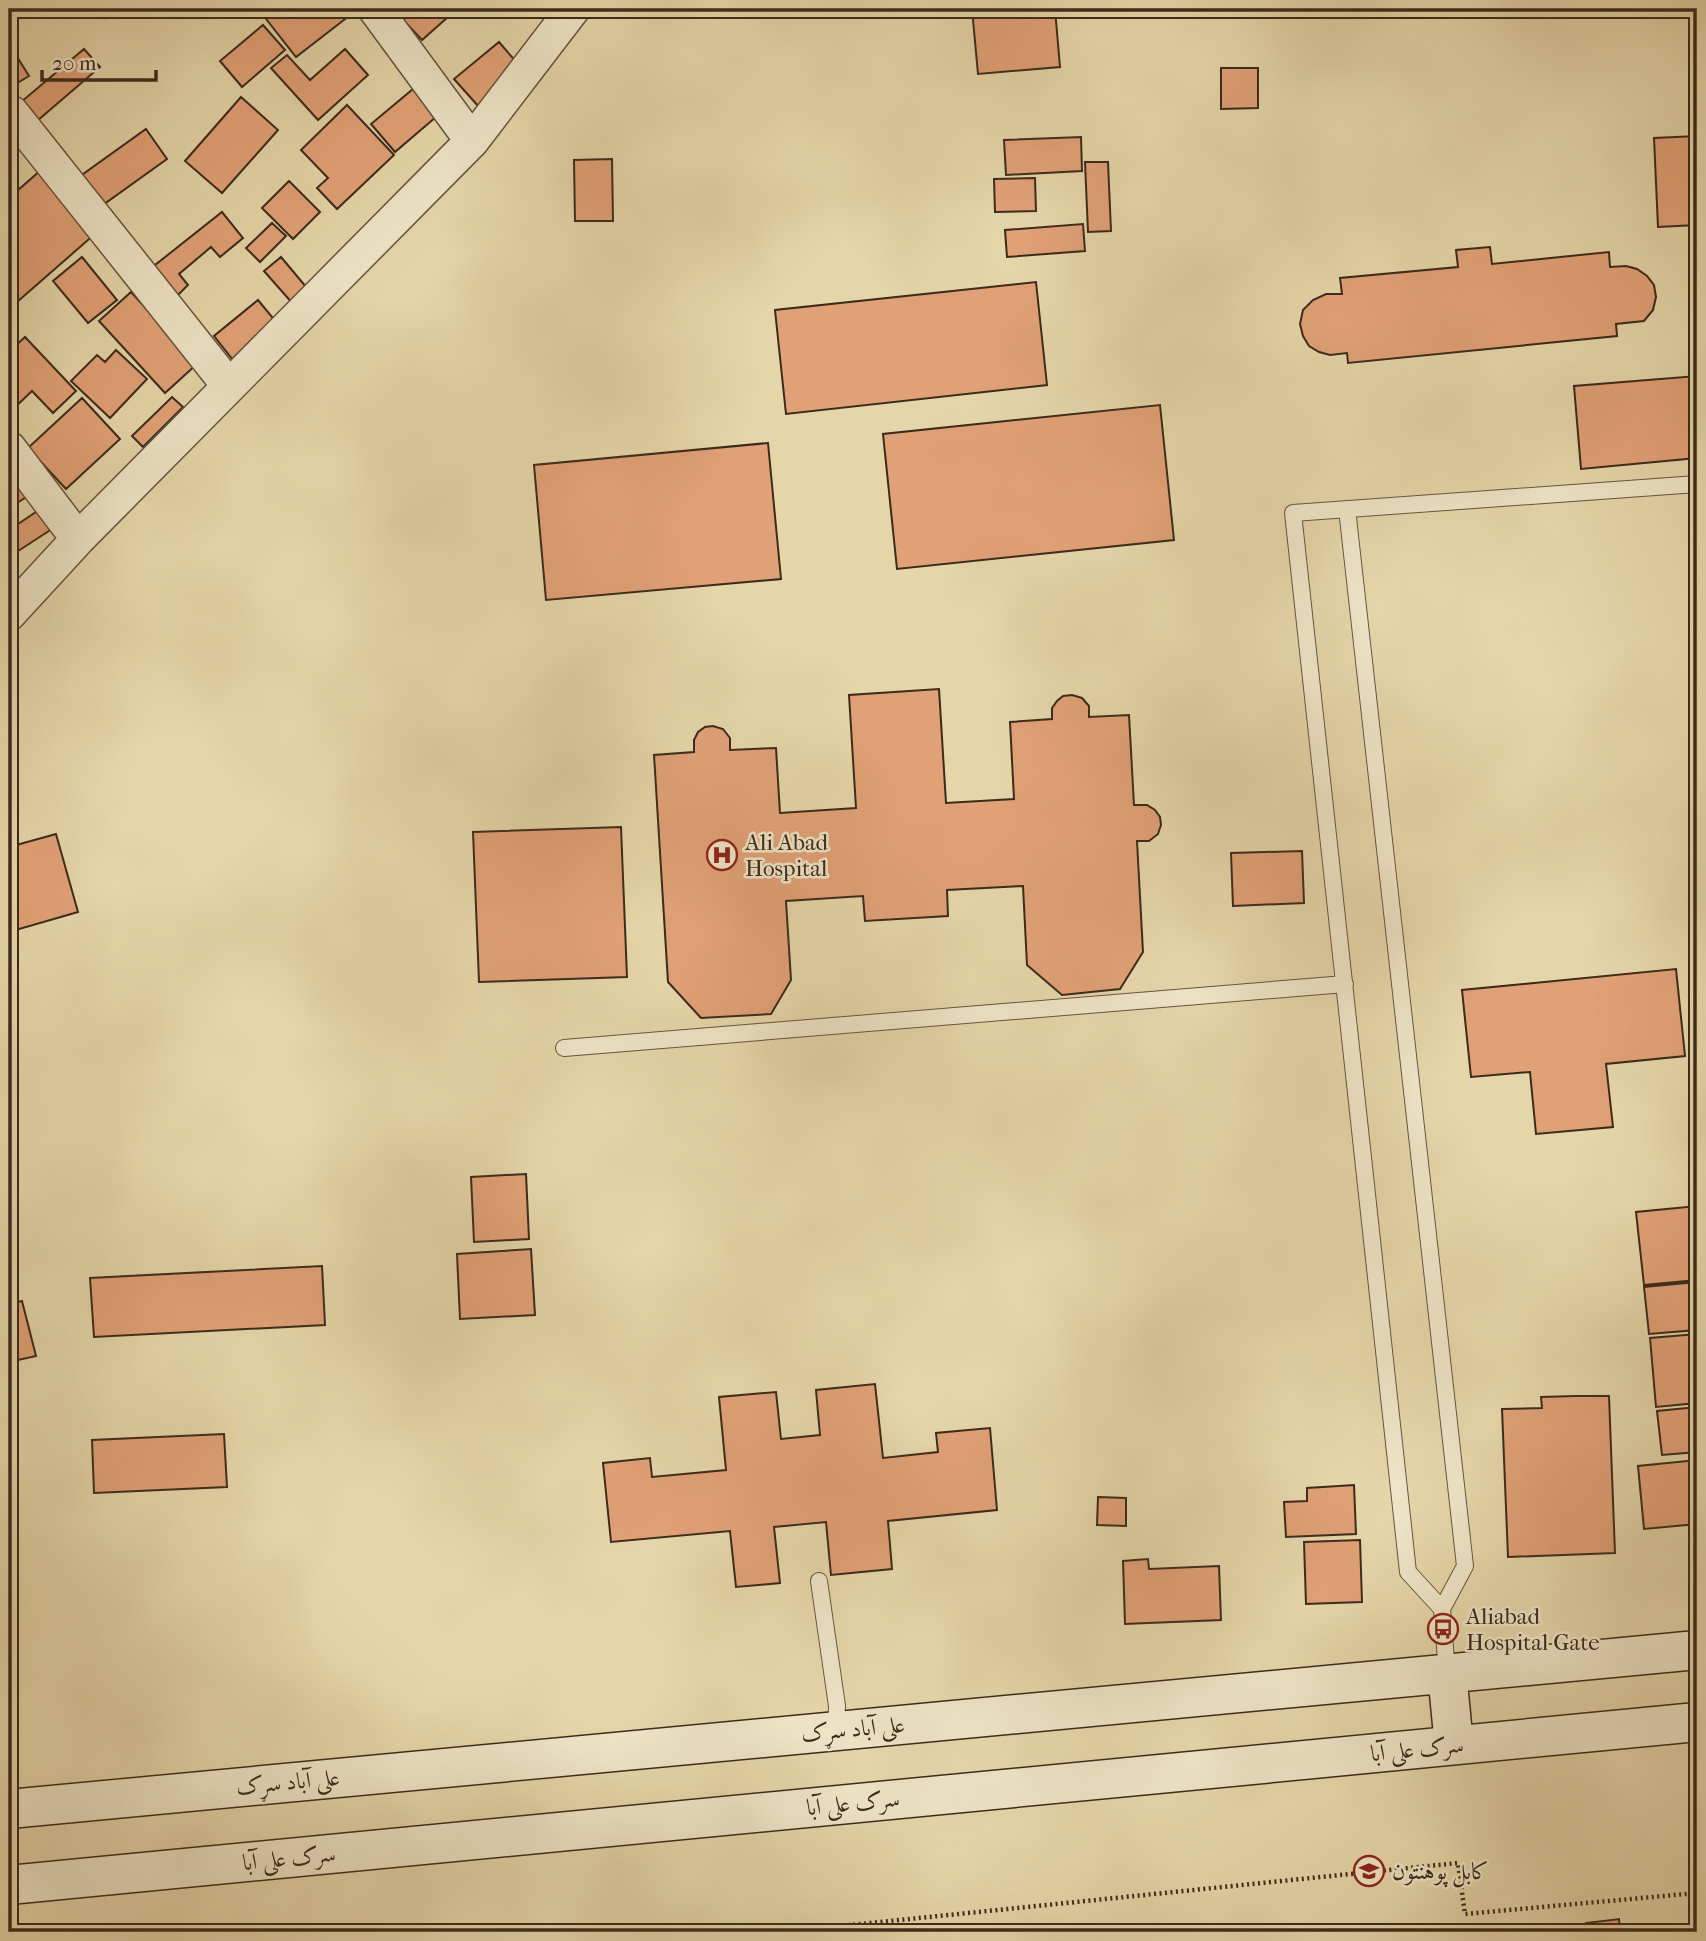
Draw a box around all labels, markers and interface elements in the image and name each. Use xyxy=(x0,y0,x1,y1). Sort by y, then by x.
scale bar xyxy=(42,38,156,82)
text: 20 m xyxy=(52,51,97,75)
place label: Ali Abad Hospital xyxy=(744,829,829,882)
hospital icon: Ali Abad Hospital xyxy=(705,838,739,872)
place label: Aliabad Hospital Gate xyxy=(1465,1603,1600,1656)
bus stop icon: Aliabad Hospital Gate xyxy=(1426,1612,1460,1646)
street label: علی آباد سړک xyxy=(800,1711,906,1752)
street label: سرک علی آبا xyxy=(1369,1731,1465,1771)
street label: علی آباد سړک xyxy=(235,1764,341,1805)
street label: سرک علی آبا xyxy=(805,1785,901,1825)
street label: سرک علی آبا xyxy=(241,1840,337,1880)
school or university icon: کابل پوهنتون xyxy=(1352,1854,1386,1888)
place label: کابل پوهنتون xyxy=(1392,1858,1489,1888)

